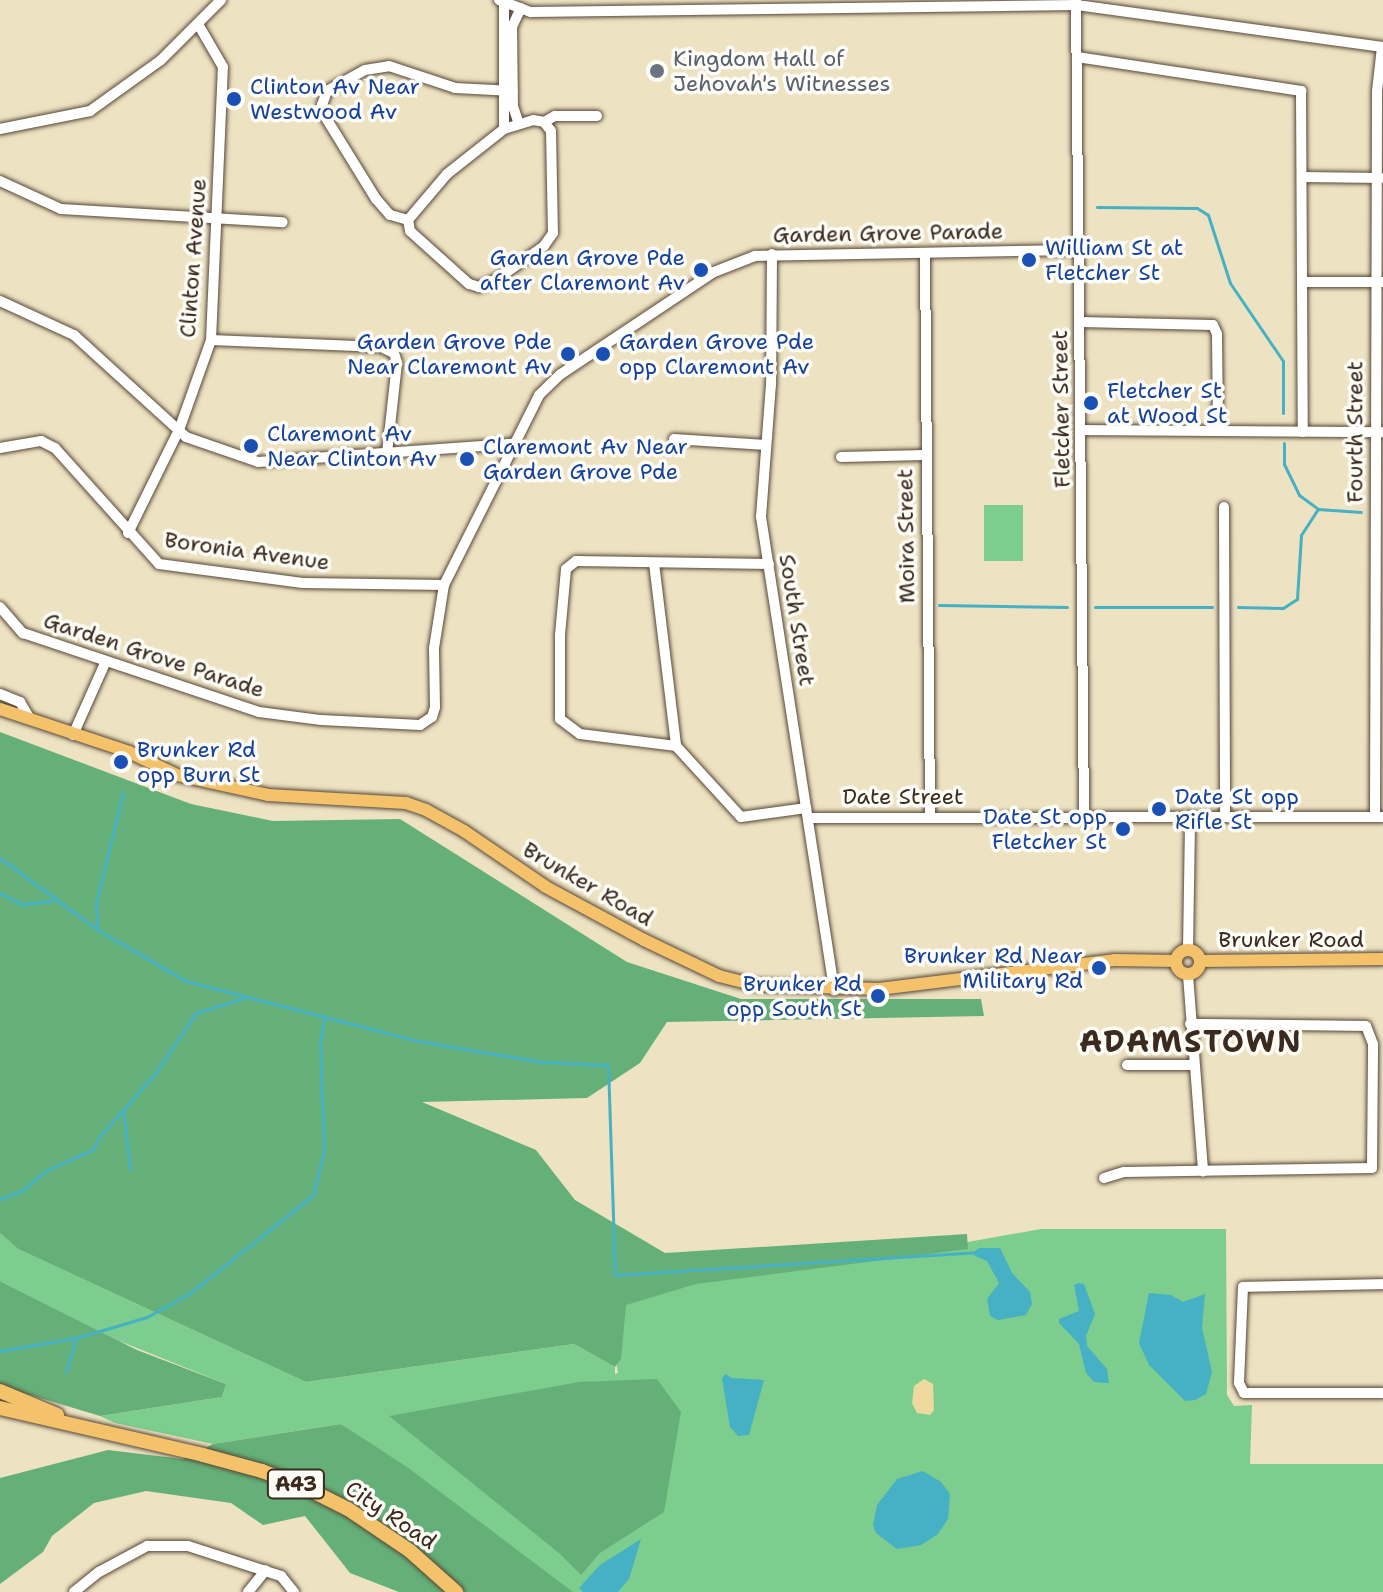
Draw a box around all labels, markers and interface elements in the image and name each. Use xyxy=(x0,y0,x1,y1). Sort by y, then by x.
place label: Kingdom Hall of Jehovah's Witnesses xyxy=(673,45,890,96)
marker: Kingdom Hall of Jehovah's Witnesses xyxy=(648,62,666,80)
place label: Clinton Av Near Westwood Av xyxy=(250,73,420,124)
marker: Clinton Av Near Westwood Av xyxy=(225,90,243,108)
street label: Clinton Avenue xyxy=(174,177,212,339)
street label: Garden Grove Parade xyxy=(773,218,1003,248)
place label: William St at Fletcher St xyxy=(1045,234,1183,286)
place label: Garden Grove Pde after Claremont Av xyxy=(480,244,685,296)
marker: William St at Fletcher St xyxy=(1020,251,1038,269)
marker: Garden Grove Pde after Claremont Av xyxy=(692,261,710,279)
place label: Garden Grove Pde Near Claremont Av xyxy=(347,328,552,380)
place label: Garden Grove Pde opp Claremont Av xyxy=(619,328,814,380)
street label: Fletcher Street xyxy=(1046,330,1076,488)
marker: Garden Grove Pde Near Claremont Av xyxy=(559,345,577,363)
marker: Garden Grove Pde opp Claremont Av xyxy=(594,345,612,363)
street label: Fourth Street xyxy=(1342,361,1368,503)
place label: Fletcher St at Wood St xyxy=(1107,377,1228,428)
marker: Fletcher St at Wood St xyxy=(1082,394,1100,412)
place label: Claremont Av Near Clinton Av xyxy=(267,420,437,472)
place label: Claremont Av Near Garden Grove Pde xyxy=(483,433,688,484)
marker: Claremont Av Near Clinton Av xyxy=(242,437,260,455)
marker: Claremont Av Near Garden Grove Pde xyxy=(458,450,476,468)
street label: Moira Street xyxy=(892,468,920,604)
street label: Boronia Avenue xyxy=(163,526,331,576)
street label: South Street xyxy=(774,552,820,688)
street label: Garden Grove Parade xyxy=(40,607,268,703)
place label: Brunker Rd opp Burn St xyxy=(137,736,260,788)
marker: Brunker Rd opp Burn St xyxy=(112,753,130,771)
place label: Date St opp Rifle St xyxy=(1175,783,1299,834)
street label: Date Street xyxy=(842,784,964,810)
marker: Date St opp Rifle St xyxy=(1150,800,1168,818)
place label: Date St opp Fletcher St xyxy=(983,803,1107,854)
marker: Date St opp Fletcher St xyxy=(1114,820,1132,838)
street label: Brunker Road xyxy=(518,836,658,932)
street label: Brunker Road xyxy=(1218,927,1364,953)
place label: Brunker Rd Near Military Rd xyxy=(904,942,1083,994)
marker: Brunker Rd Near Military Rd xyxy=(1090,959,1108,977)
place label: Brunker Rd opp South St xyxy=(726,970,862,1022)
marker: Brunker Rd opp South St xyxy=(869,987,887,1005)
district label: ADAMSTOWN xyxy=(1079,1024,1303,1060)
road number: A43 xyxy=(266,1468,326,1500)
street label: City Road xyxy=(341,1475,441,1555)

